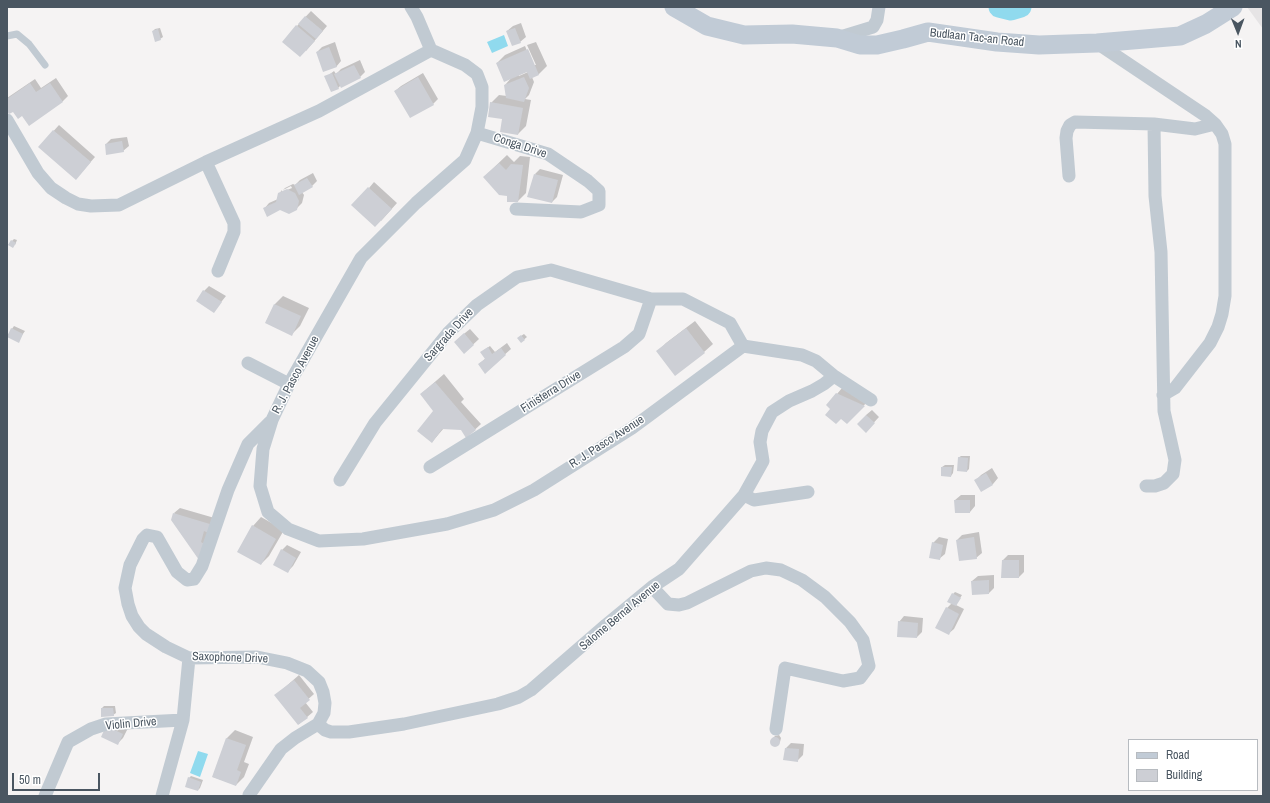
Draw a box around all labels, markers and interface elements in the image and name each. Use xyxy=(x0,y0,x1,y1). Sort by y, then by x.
north arrow xyxy=(1218,12,1258,52)
street label: Budlaan Tac-an Road xyxy=(929,26,1025,50)
text: N xyxy=(1235,37,1242,51)
street label: Conga Drive xyxy=(492,131,548,161)
street label: Sargrada Drive xyxy=(421,305,477,365)
street label: R. J. Pasco Avenue xyxy=(269,334,323,416)
street label: Finisterra Drive xyxy=(518,368,584,416)
street label: R. J. Pasco Avenue xyxy=(567,412,647,472)
street label: Salome Bernal Avenue xyxy=(577,578,663,654)
street label: Saxophone Drive xyxy=(192,649,268,667)
street label: Violin Drive xyxy=(105,715,157,733)
legend xyxy=(1128,739,1258,791)
text: Road xyxy=(1166,747,1190,763)
scale bar xyxy=(14,765,102,791)
text: Building xyxy=(1166,767,1202,783)
text: 50 m xyxy=(19,772,41,788)

